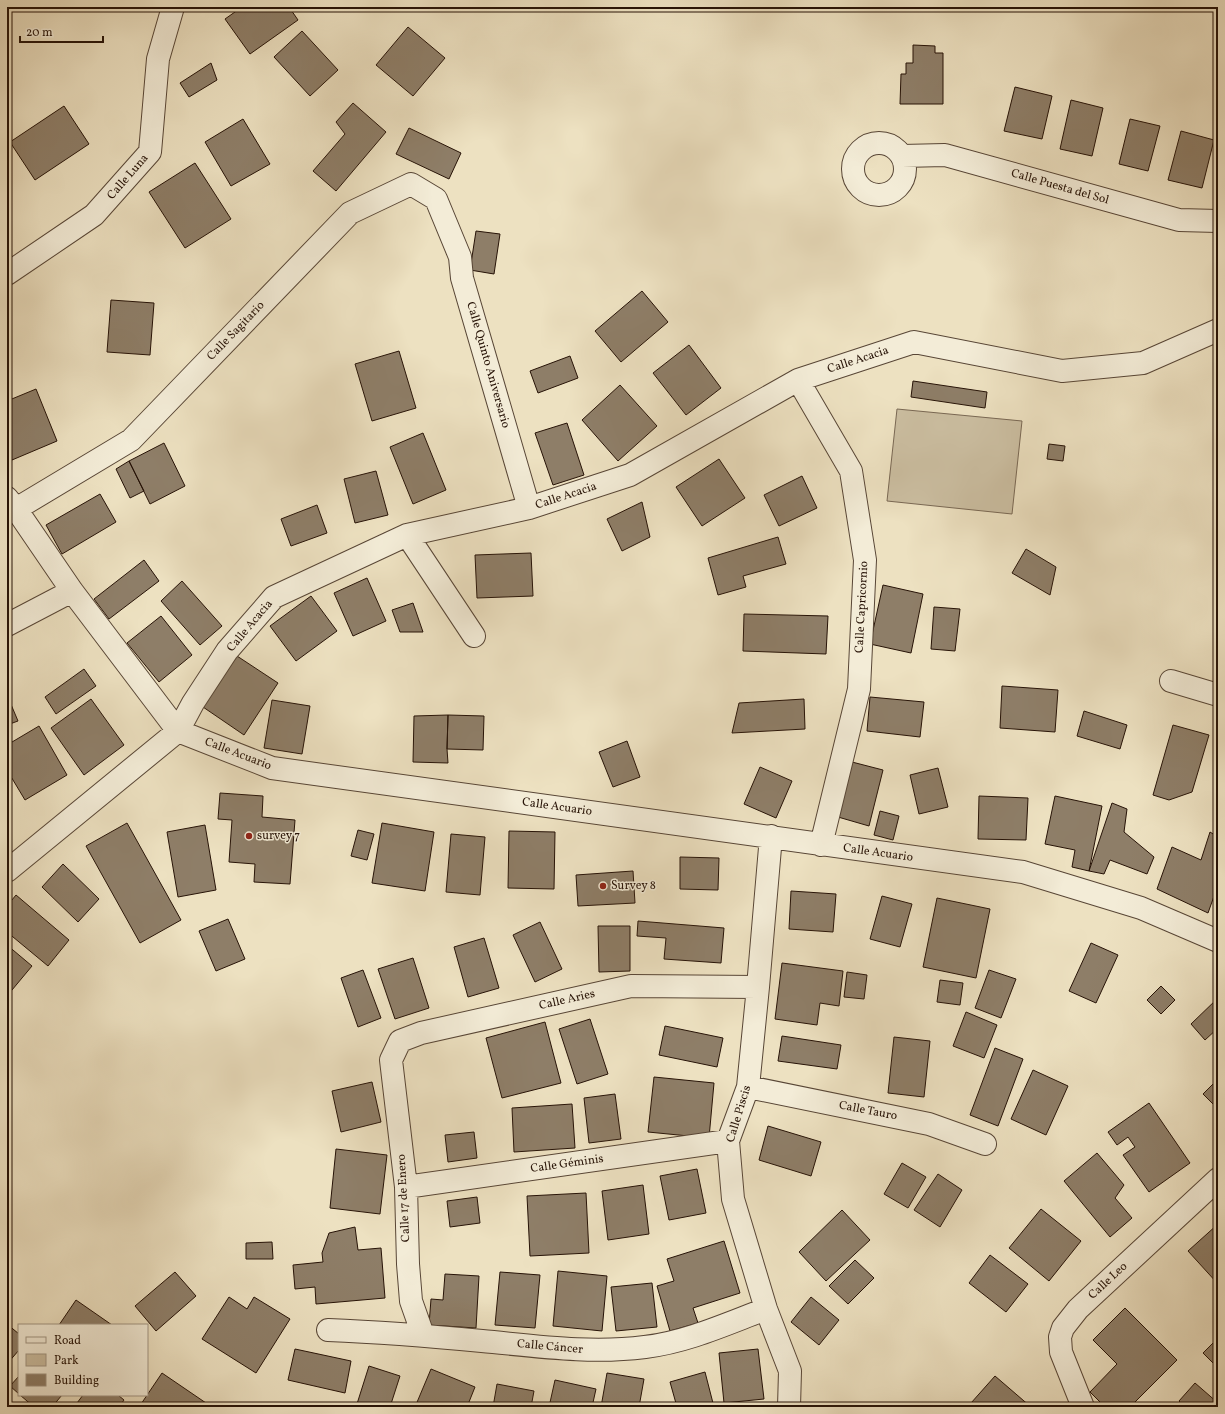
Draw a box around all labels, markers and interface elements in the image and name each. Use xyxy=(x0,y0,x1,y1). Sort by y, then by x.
scale bar xyxy=(20,18,103,44)
text: 20 m xyxy=(26,25,53,41)
street label: Calle Luna xyxy=(104,151,152,203)
street label: Calle Puesta del Sol xyxy=(1009,165,1111,209)
street label: Calle Sagitario xyxy=(204,298,268,364)
street label: Calle Quinto Aniversario xyxy=(462,300,514,430)
street label: Calle Acacia xyxy=(825,343,891,377)
street label: Calle Acacia xyxy=(533,479,599,513)
street label: Calle Capricornio xyxy=(852,560,872,654)
street label: Calle Acacia xyxy=(223,596,277,655)
street label: Calle Acuario xyxy=(202,734,274,774)
street label: Calle Acuario xyxy=(521,794,593,820)
place label: survey 7 xyxy=(257,828,300,844)
marker: survey 7 xyxy=(244,831,254,841)
street label: Calle Acuario xyxy=(842,840,914,866)
place label: Survey 8 xyxy=(611,878,656,894)
marker: Survey 8 xyxy=(598,881,608,891)
street label: Calle Aries xyxy=(537,986,597,1014)
street label: Calle Piscis xyxy=(723,1083,755,1145)
street label: Calle Tauro xyxy=(837,1098,899,1124)
street label: Calle Géminis xyxy=(529,1151,605,1177)
street label: Calle 17 de Enero xyxy=(394,1153,414,1243)
street label: Calle Leo xyxy=(1085,1259,1131,1303)
legend xyxy=(18,1324,148,1396)
text: Road xyxy=(54,1333,81,1349)
street label: Calle Cáncer xyxy=(516,1336,584,1358)
text: Park xyxy=(54,1353,79,1369)
text: Building xyxy=(54,1373,99,1389)

